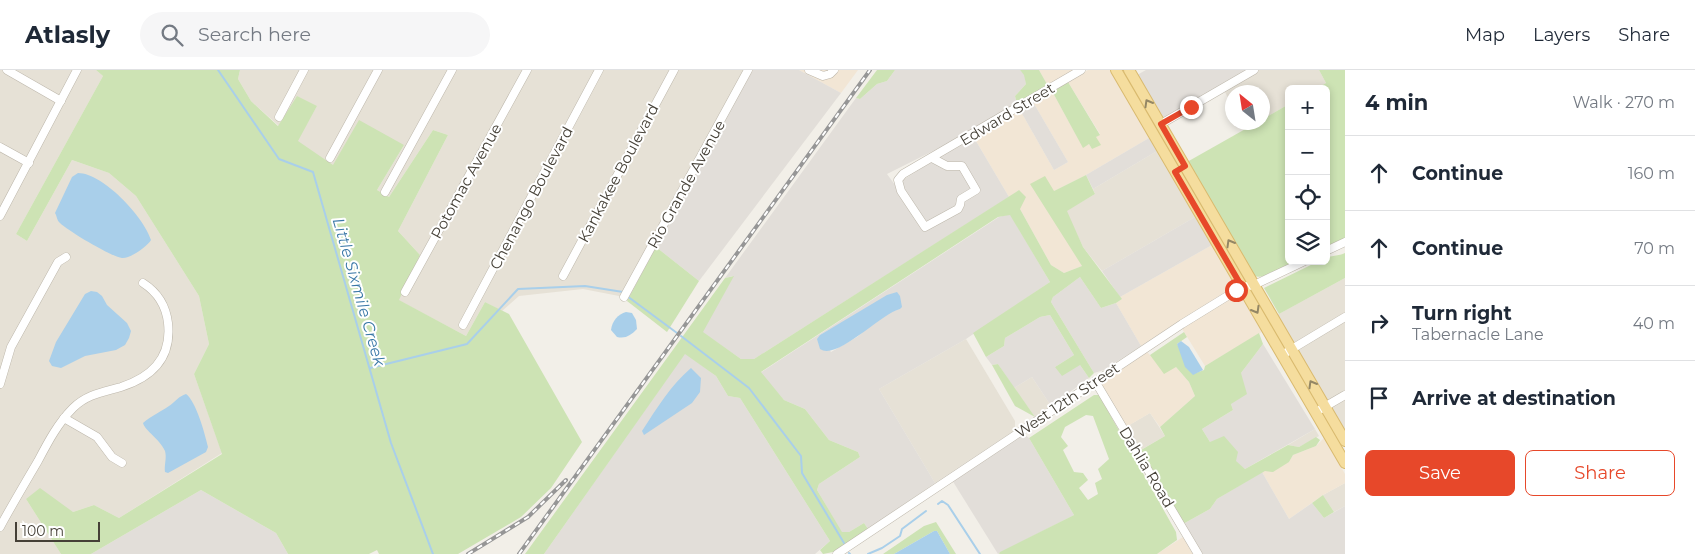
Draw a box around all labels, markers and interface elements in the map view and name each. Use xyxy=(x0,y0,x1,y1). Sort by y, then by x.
search box xyxy=(140,12,490,57)
text: Atlasly xyxy=(25,20,110,49)
icon: search xyxy=(158,21,186,49)
text: Search here xyxy=(198,23,311,46)
text: Map xyxy=(1465,24,1505,46)
text: Layers xyxy=(1533,24,1590,46)
text: Share xyxy=(1618,24,1670,46)
street label: Edward Street xyxy=(956,78,1058,150)
north arrow xyxy=(1225,85,1270,130)
map controls xyxy=(1285,85,1330,265)
button: + xyxy=(1285,85,1330,130)
text: 4 min xyxy=(1365,90,1428,115)
text: Walk · 270 m xyxy=(1572,93,1675,112)
route end xyxy=(1180,96,1203,119)
one-way arrow xyxy=(1145,99,1155,108)
street label: Kankakee Boulevard xyxy=(573,100,663,246)
street label: Rio Grande Avenue xyxy=(643,116,729,252)
street label: Potomac Avenue xyxy=(426,120,506,242)
street label: Chenango Boulevard xyxy=(485,123,577,273)
button: − xyxy=(1285,130,1330,175)
icon: ahead xyxy=(1365,159,1393,187)
text: Continue xyxy=(1412,162,1503,185)
text: 160 m xyxy=(1628,164,1675,183)
button: locate xyxy=(1285,175,1330,220)
water label: Little Sixmile Creek xyxy=(329,216,390,370)
button: layers xyxy=(1285,220,1330,265)
icon: ahead xyxy=(1365,234,1393,262)
text: Continue xyxy=(1412,237,1503,260)
text: 70 m xyxy=(1634,239,1675,258)
one-way arrow xyxy=(1226,240,1236,249)
route start xyxy=(1225,279,1248,302)
text: Turn right xyxy=(1412,302,1512,325)
one-way arrow xyxy=(1249,305,1259,314)
icon: right xyxy=(1365,309,1393,337)
text: 40 m xyxy=(1633,314,1675,333)
text: Tabernacle Lane xyxy=(1412,325,1544,344)
street label: West 12th Street xyxy=(1011,358,1123,442)
one-way arrow xyxy=(1308,380,1318,389)
icon: arrive xyxy=(1365,384,1393,412)
text: Arrive at destination xyxy=(1412,387,1616,410)
street label: Dahlia Road xyxy=(1115,423,1179,511)
button: Save xyxy=(1365,450,1515,496)
button: Share xyxy=(1525,450,1675,496)
scale bar xyxy=(15,519,100,542)
text: 100 m xyxy=(22,522,64,540)

